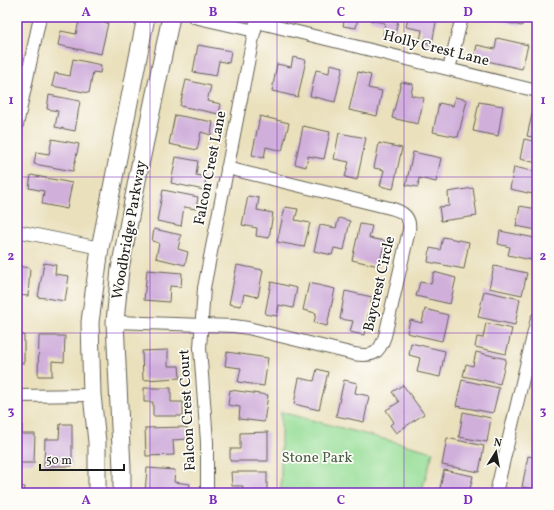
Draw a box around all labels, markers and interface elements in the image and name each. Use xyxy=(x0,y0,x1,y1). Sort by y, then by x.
text: A xyxy=(81,4,91,22)
text: B xyxy=(209,4,218,22)
text: C xyxy=(337,4,345,22)
text: D xyxy=(463,4,473,22)
street label: Holly Crest Lane xyxy=(381,26,491,72)
text: 1 xyxy=(8,92,14,110)
text: 1 xyxy=(540,92,546,110)
street label: Falcon Crest Lane xyxy=(190,109,232,227)
street label: Woodbridge Parkway xyxy=(107,159,153,301)
street label: Baycrest Circle xyxy=(359,234,401,334)
text: 2 xyxy=(8,248,15,266)
text: 2 xyxy=(540,248,547,266)
street label: Falcon Crest Court xyxy=(174,349,202,471)
text: 3 xyxy=(8,403,15,421)
text: 3 xyxy=(540,403,547,421)
north arrow xyxy=(476,432,516,472)
text: N xyxy=(492,436,503,452)
scale bar xyxy=(40,446,124,472)
park label: Stone Park xyxy=(281,448,353,469)
text: 50 m xyxy=(46,453,72,469)
text: A xyxy=(81,492,91,510)
text: B xyxy=(209,492,218,510)
text: C xyxy=(337,492,345,510)
text: D xyxy=(463,492,473,510)

